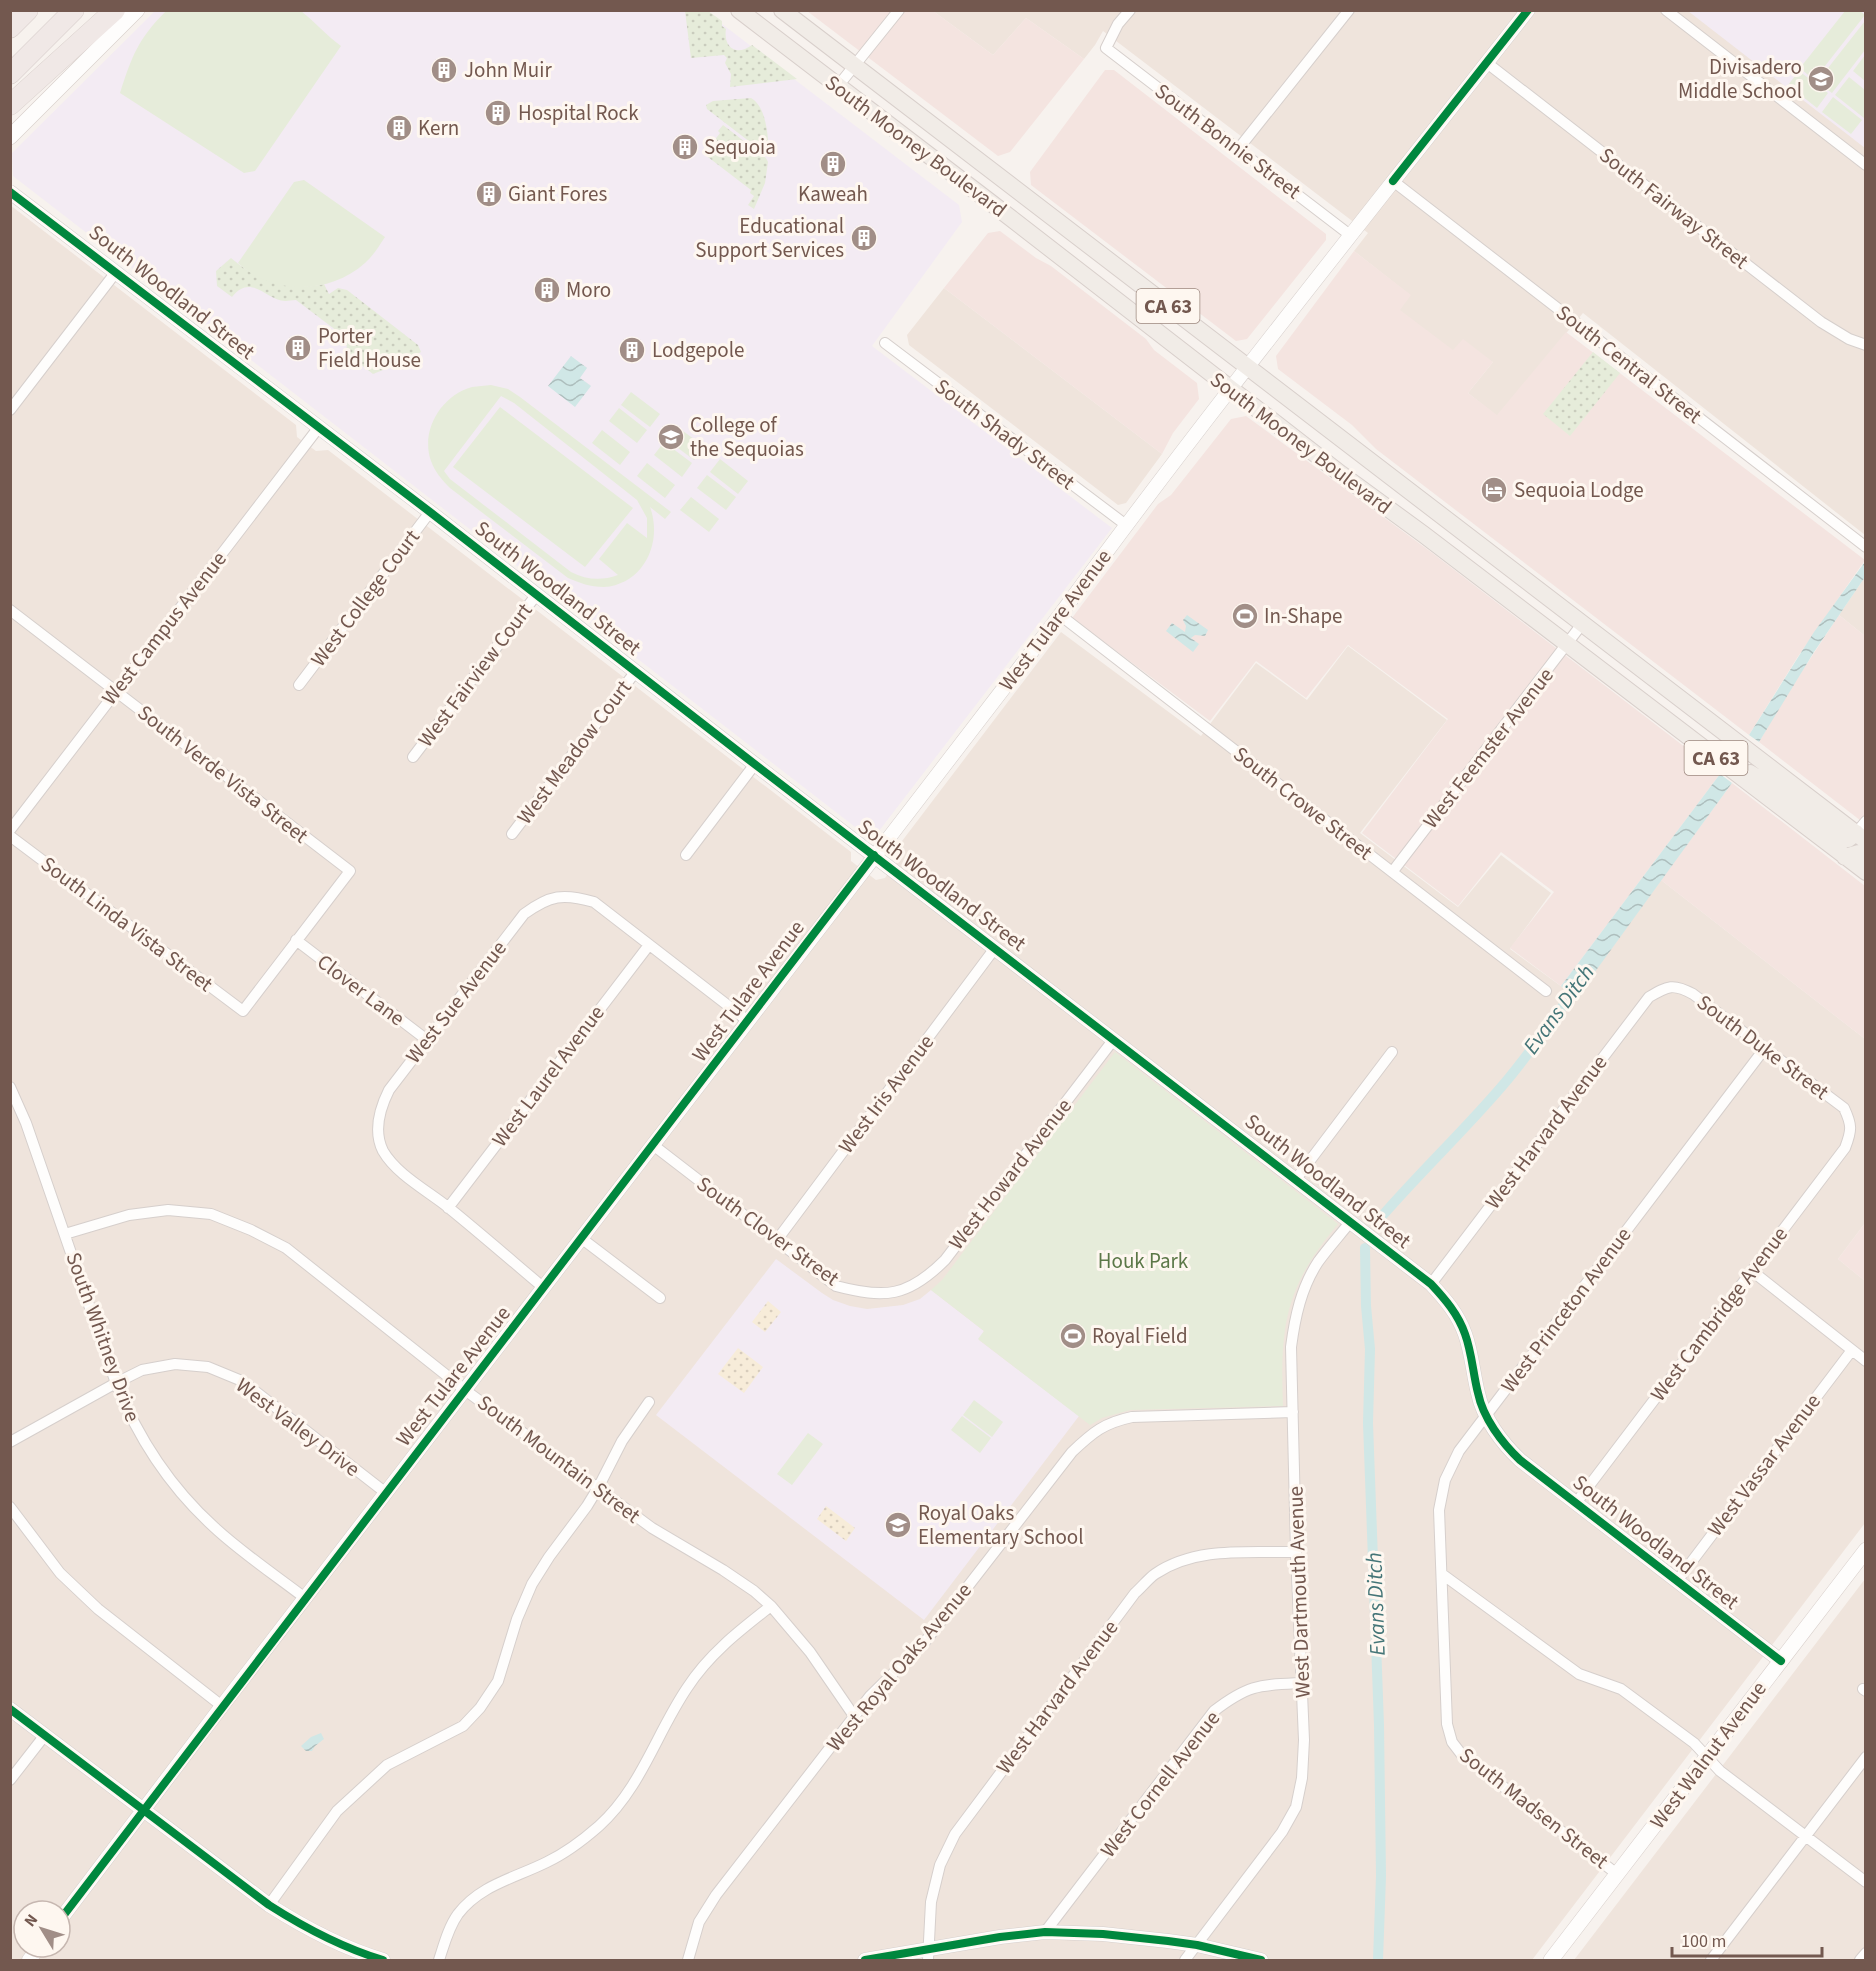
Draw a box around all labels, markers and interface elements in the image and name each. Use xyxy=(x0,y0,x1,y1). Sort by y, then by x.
place label: Divisadero Middle School xyxy=(1678,52,1802,106)
building icon: John Muir xyxy=(429,55,459,85)
place label: John Muir xyxy=(464,55,552,85)
school or university icon: Divisadero Middle School xyxy=(1806,64,1836,94)
street label: South Mooney Boulevard xyxy=(819,68,1013,224)
street label: South Bonnie Street xyxy=(1149,76,1307,206)
building icon: Hospital Rock xyxy=(483,98,513,128)
place label: Hospital Rock xyxy=(518,98,639,128)
building icon: Kern xyxy=(384,113,414,143)
place label: Kern xyxy=(418,113,459,143)
building icon: Sequoia xyxy=(670,132,700,162)
place label: Sequoia xyxy=(704,132,776,162)
street label: South Fairway Street xyxy=(1593,140,1755,276)
building icon: Kaweah xyxy=(818,149,848,179)
building icon: Giant Fores xyxy=(474,179,504,209)
place label: Giant Fores xyxy=(508,179,607,209)
place label: Kaweah xyxy=(798,179,868,209)
place label: Educational Support Services xyxy=(695,211,844,265)
street label: South Woodland Street xyxy=(83,218,261,366)
building icon: Educational Support Services xyxy=(849,223,879,253)
building icon: Moro xyxy=(532,275,562,305)
place label: Moro xyxy=(566,275,611,305)
road number: CA 63 xyxy=(1136,289,1200,323)
street label: South Central Street xyxy=(1550,298,1708,430)
place label: Porter Field House xyxy=(318,321,421,375)
building icon: Porter Field House xyxy=(283,333,313,363)
building icon: Lodgepole xyxy=(617,335,647,365)
place label: Lodgepole xyxy=(652,335,745,365)
street label: South Mooney Boulevard xyxy=(1204,365,1398,521)
street label: South Shady Street xyxy=(929,371,1081,497)
place label: College of the Sequoias xyxy=(690,410,804,464)
school or university icon: College of the Sequoias xyxy=(656,422,686,452)
hotel icon: Sequoia Lodge xyxy=(1479,475,1509,505)
place label: Sequoia Lodge xyxy=(1514,475,1644,505)
street label: South Woodland Street xyxy=(469,514,647,662)
street label: West College Court xyxy=(303,523,427,673)
street label: West Tulare Avenue xyxy=(992,543,1118,697)
street label: West Campus Avenue xyxy=(94,545,234,711)
street label: West Fairview Court xyxy=(411,597,539,753)
sports icon: In-Shape xyxy=(1230,601,1260,631)
place label: In-Shape xyxy=(1264,601,1342,631)
street label: West Feemster Avenue xyxy=(1416,661,1560,835)
street label: West Meadow Court xyxy=(510,673,638,831)
street label: South Verde Vista Street xyxy=(131,698,315,850)
street label: South Crowe Street xyxy=(1227,739,1379,867)
road number: CA 63 xyxy=(1684,741,1748,775)
street label: South Woodland Street xyxy=(852,812,1032,958)
street label: South Linda Vista Street xyxy=(35,849,219,999)
street label: West Tulare Avenue xyxy=(685,914,811,1068)
street label: West Sue Avenue xyxy=(398,934,514,1070)
street label: Clover Lane xyxy=(311,947,411,1033)
water label: Evans Ditch xyxy=(1515,958,1602,1061)
street label: South Duke Street xyxy=(1691,987,1835,1107)
street label: West Laurel Avenue xyxy=(485,999,611,1153)
street label: West Iris Avenue xyxy=(831,1028,941,1160)
street label: West Harvard Avenue xyxy=(1478,1049,1614,1215)
street label: West Howard Avenue xyxy=(941,1092,1079,1256)
street label: South Woodland Street xyxy=(1239,1107,1417,1255)
street label: South Clover Street xyxy=(691,1169,845,1293)
street label: West Cambridge Avenue xyxy=(1643,1220,1795,1408)
street label: West Princeton Avenue xyxy=(1494,1221,1638,1399)
park label: Houk Park xyxy=(1098,1246,1189,1276)
street label: South Whitney Drive xyxy=(58,1248,148,1426)
street label: West Tulare Avenue xyxy=(389,1300,517,1452)
sports icon: Royal Field xyxy=(1058,1321,1088,1351)
place label: Royal Field xyxy=(1092,1321,1188,1351)
street label: West Valley Drive xyxy=(230,1370,366,1484)
street label: West Vassar Avenue xyxy=(1700,1387,1828,1543)
street label: South Mountain Street xyxy=(471,1388,647,1530)
street label: South Woodland Street xyxy=(1567,1468,1745,1616)
street label: West Dartmouth Avenue xyxy=(1280,1485,1318,1699)
place label: Royal Oaks Elementary School xyxy=(918,1498,1084,1552)
school or university icon: Royal Oaks Elementary School xyxy=(883,1510,913,1540)
water label: Evans Ditch xyxy=(1358,1552,1394,1656)
street label: West Royal Oaks Avenue xyxy=(819,1576,979,1758)
street label: West Harvard Avenue xyxy=(989,1614,1125,1780)
street label: West Walnut Avenue xyxy=(1643,1675,1773,1835)
street label: West Cornell Avenue xyxy=(1093,1704,1227,1864)
street label: South Madsen Street xyxy=(1453,1740,1615,1876)
north arrow xyxy=(12,1899,72,1959)
text: N xyxy=(19,1909,43,1931)
scale bar xyxy=(1672,1920,1822,1958)
text: 100 m xyxy=(1681,1929,1726,1954)

